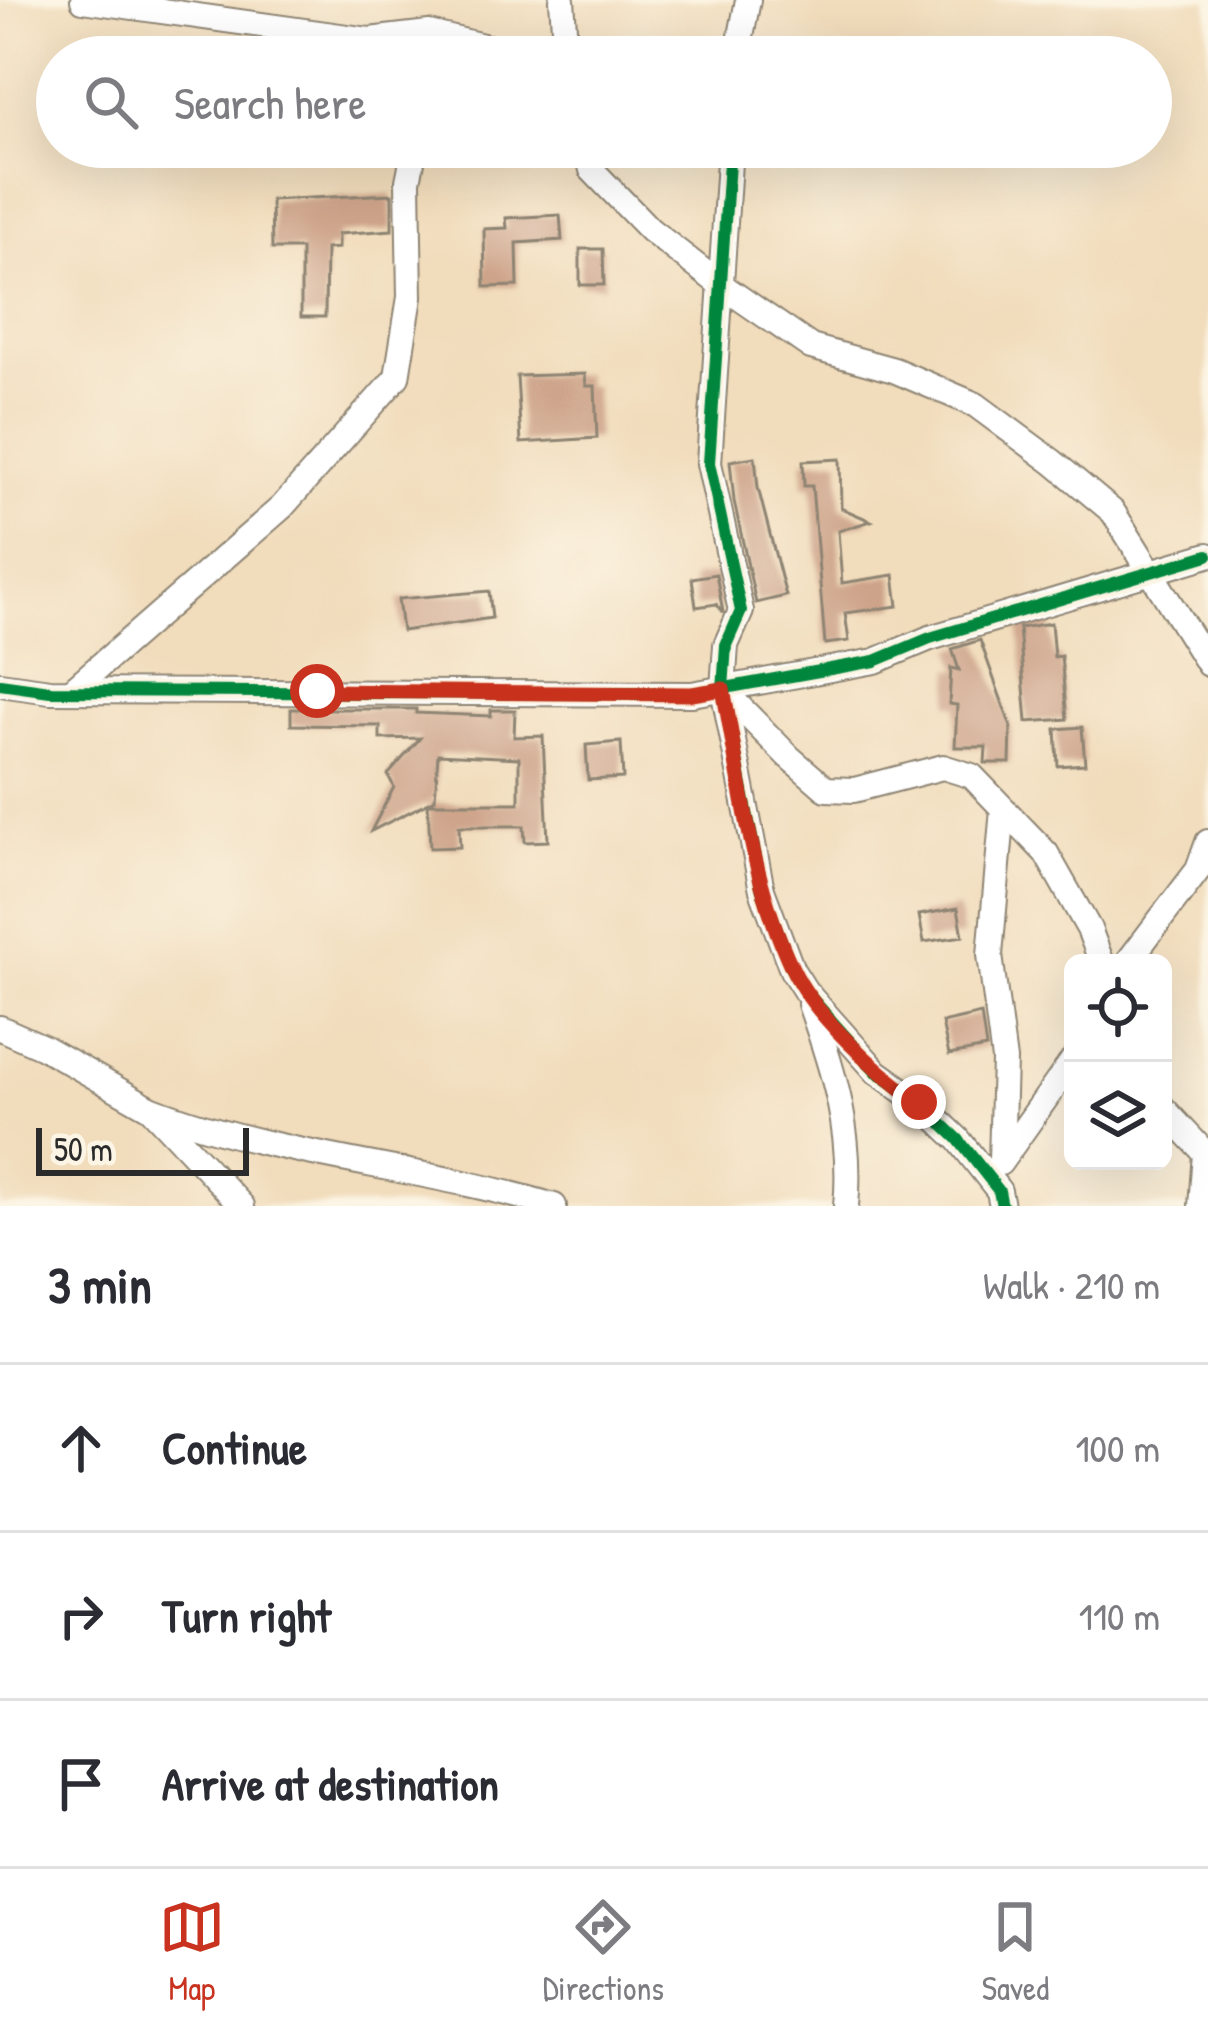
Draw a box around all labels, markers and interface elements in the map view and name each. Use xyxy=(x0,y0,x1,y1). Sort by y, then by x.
search box xyxy=(36,36,1172,168)
icon: search xyxy=(78,69,144,135)
text: Search here xyxy=(174,72,366,133)
route start xyxy=(290,664,344,718)
map controls xyxy=(1064,954,1172,1170)
button: locate xyxy=(1064,954,1172,1062)
button: layers xyxy=(1064,1062,1172,1170)
route end xyxy=(892,1075,946,1129)
scale bar xyxy=(36,1122,249,1175)
text: 50 m xyxy=(54,1127,113,1171)
text: 3 min xyxy=(48,1250,152,1319)
text: Walk · 210 m xyxy=(983,1258,1160,1311)
icon: ahead xyxy=(48,1415,114,1481)
text: Continue xyxy=(162,1417,307,1478)
text: 100 m xyxy=(1075,1421,1160,1474)
icon: right xyxy=(48,1583,114,1649)
text: Turn right xyxy=(162,1585,331,1646)
text: 110 m xyxy=(1079,1589,1160,1642)
icon: arrive xyxy=(48,1751,114,1817)
text: Arrive at destination xyxy=(162,1753,499,1814)
tab: Map xyxy=(159,1894,225,2010)
tab: Directions xyxy=(543,1894,664,2010)
tab: Saved xyxy=(982,1894,1049,2010)

